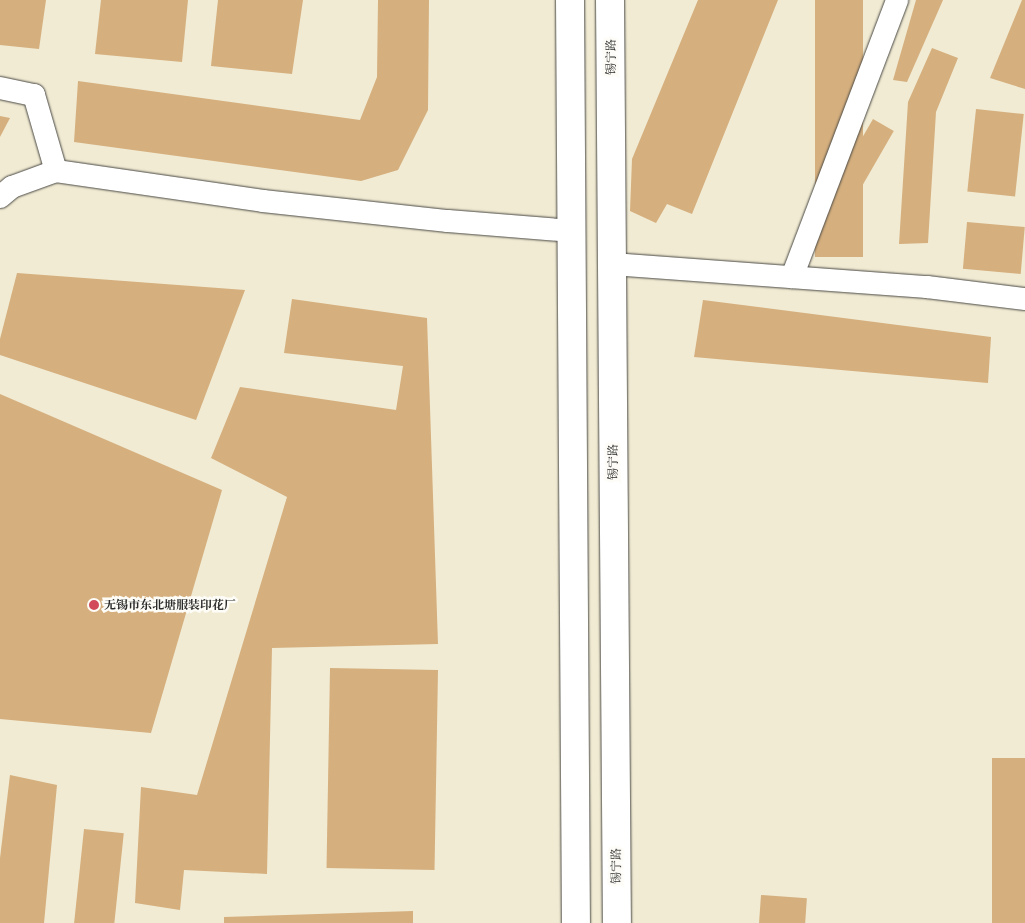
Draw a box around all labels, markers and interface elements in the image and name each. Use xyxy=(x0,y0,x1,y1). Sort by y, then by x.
street label: 锡宁路 xyxy=(604,39,618,75)
street label: 锡宁路 xyxy=(606,444,620,480)
place label: 无锡市东北塘服装印花厂 xyxy=(104,598,236,612)
marker: 无锡市东北塘服装印花厂 xyxy=(88,599,100,611)
street label: 锡宁路 xyxy=(609,848,623,884)

